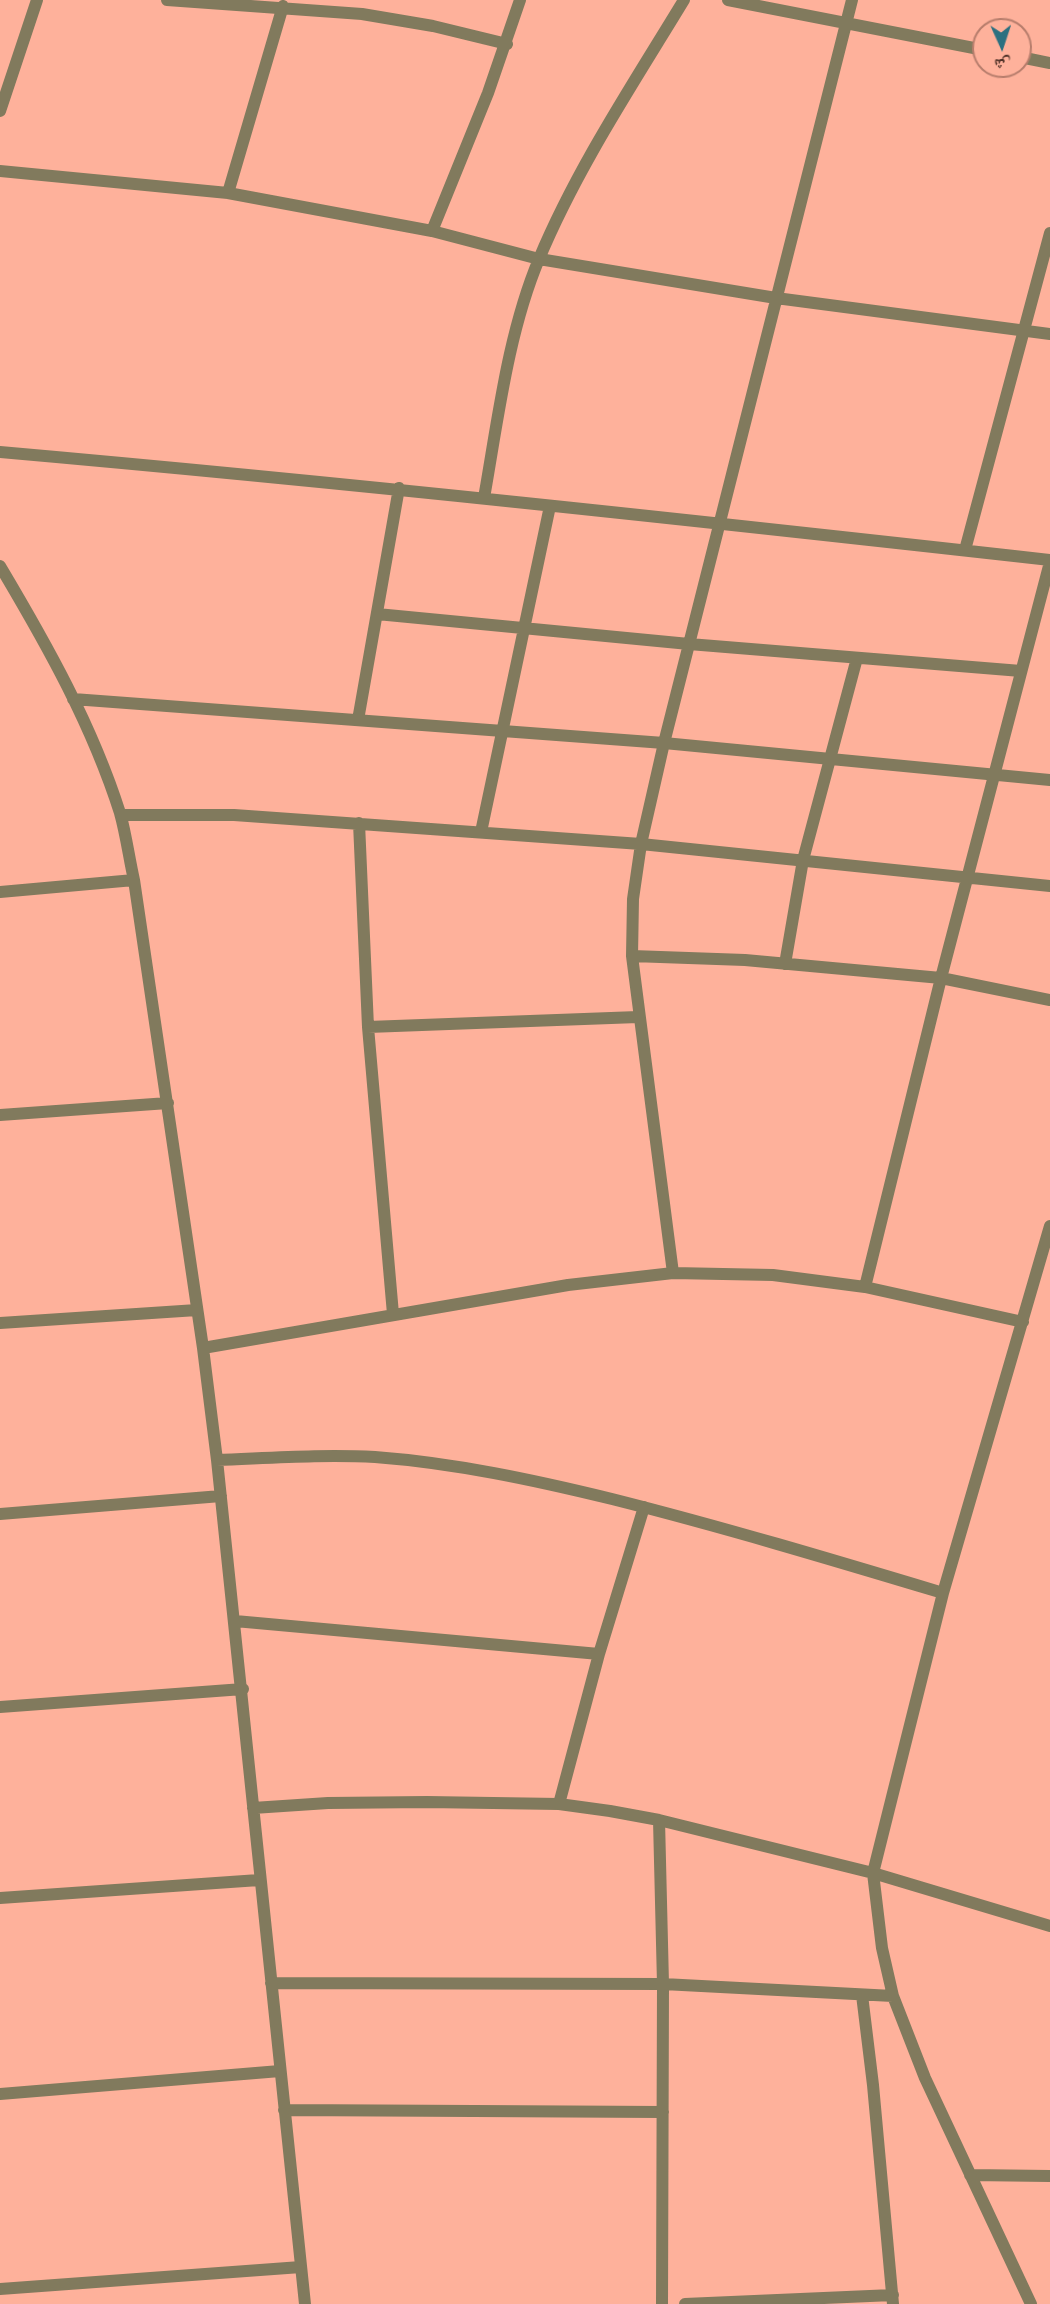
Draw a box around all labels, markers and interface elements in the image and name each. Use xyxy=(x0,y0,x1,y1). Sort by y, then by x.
north arrow xyxy=(972,18,1032,78)
text: ش xyxy=(994,55,1012,74)

